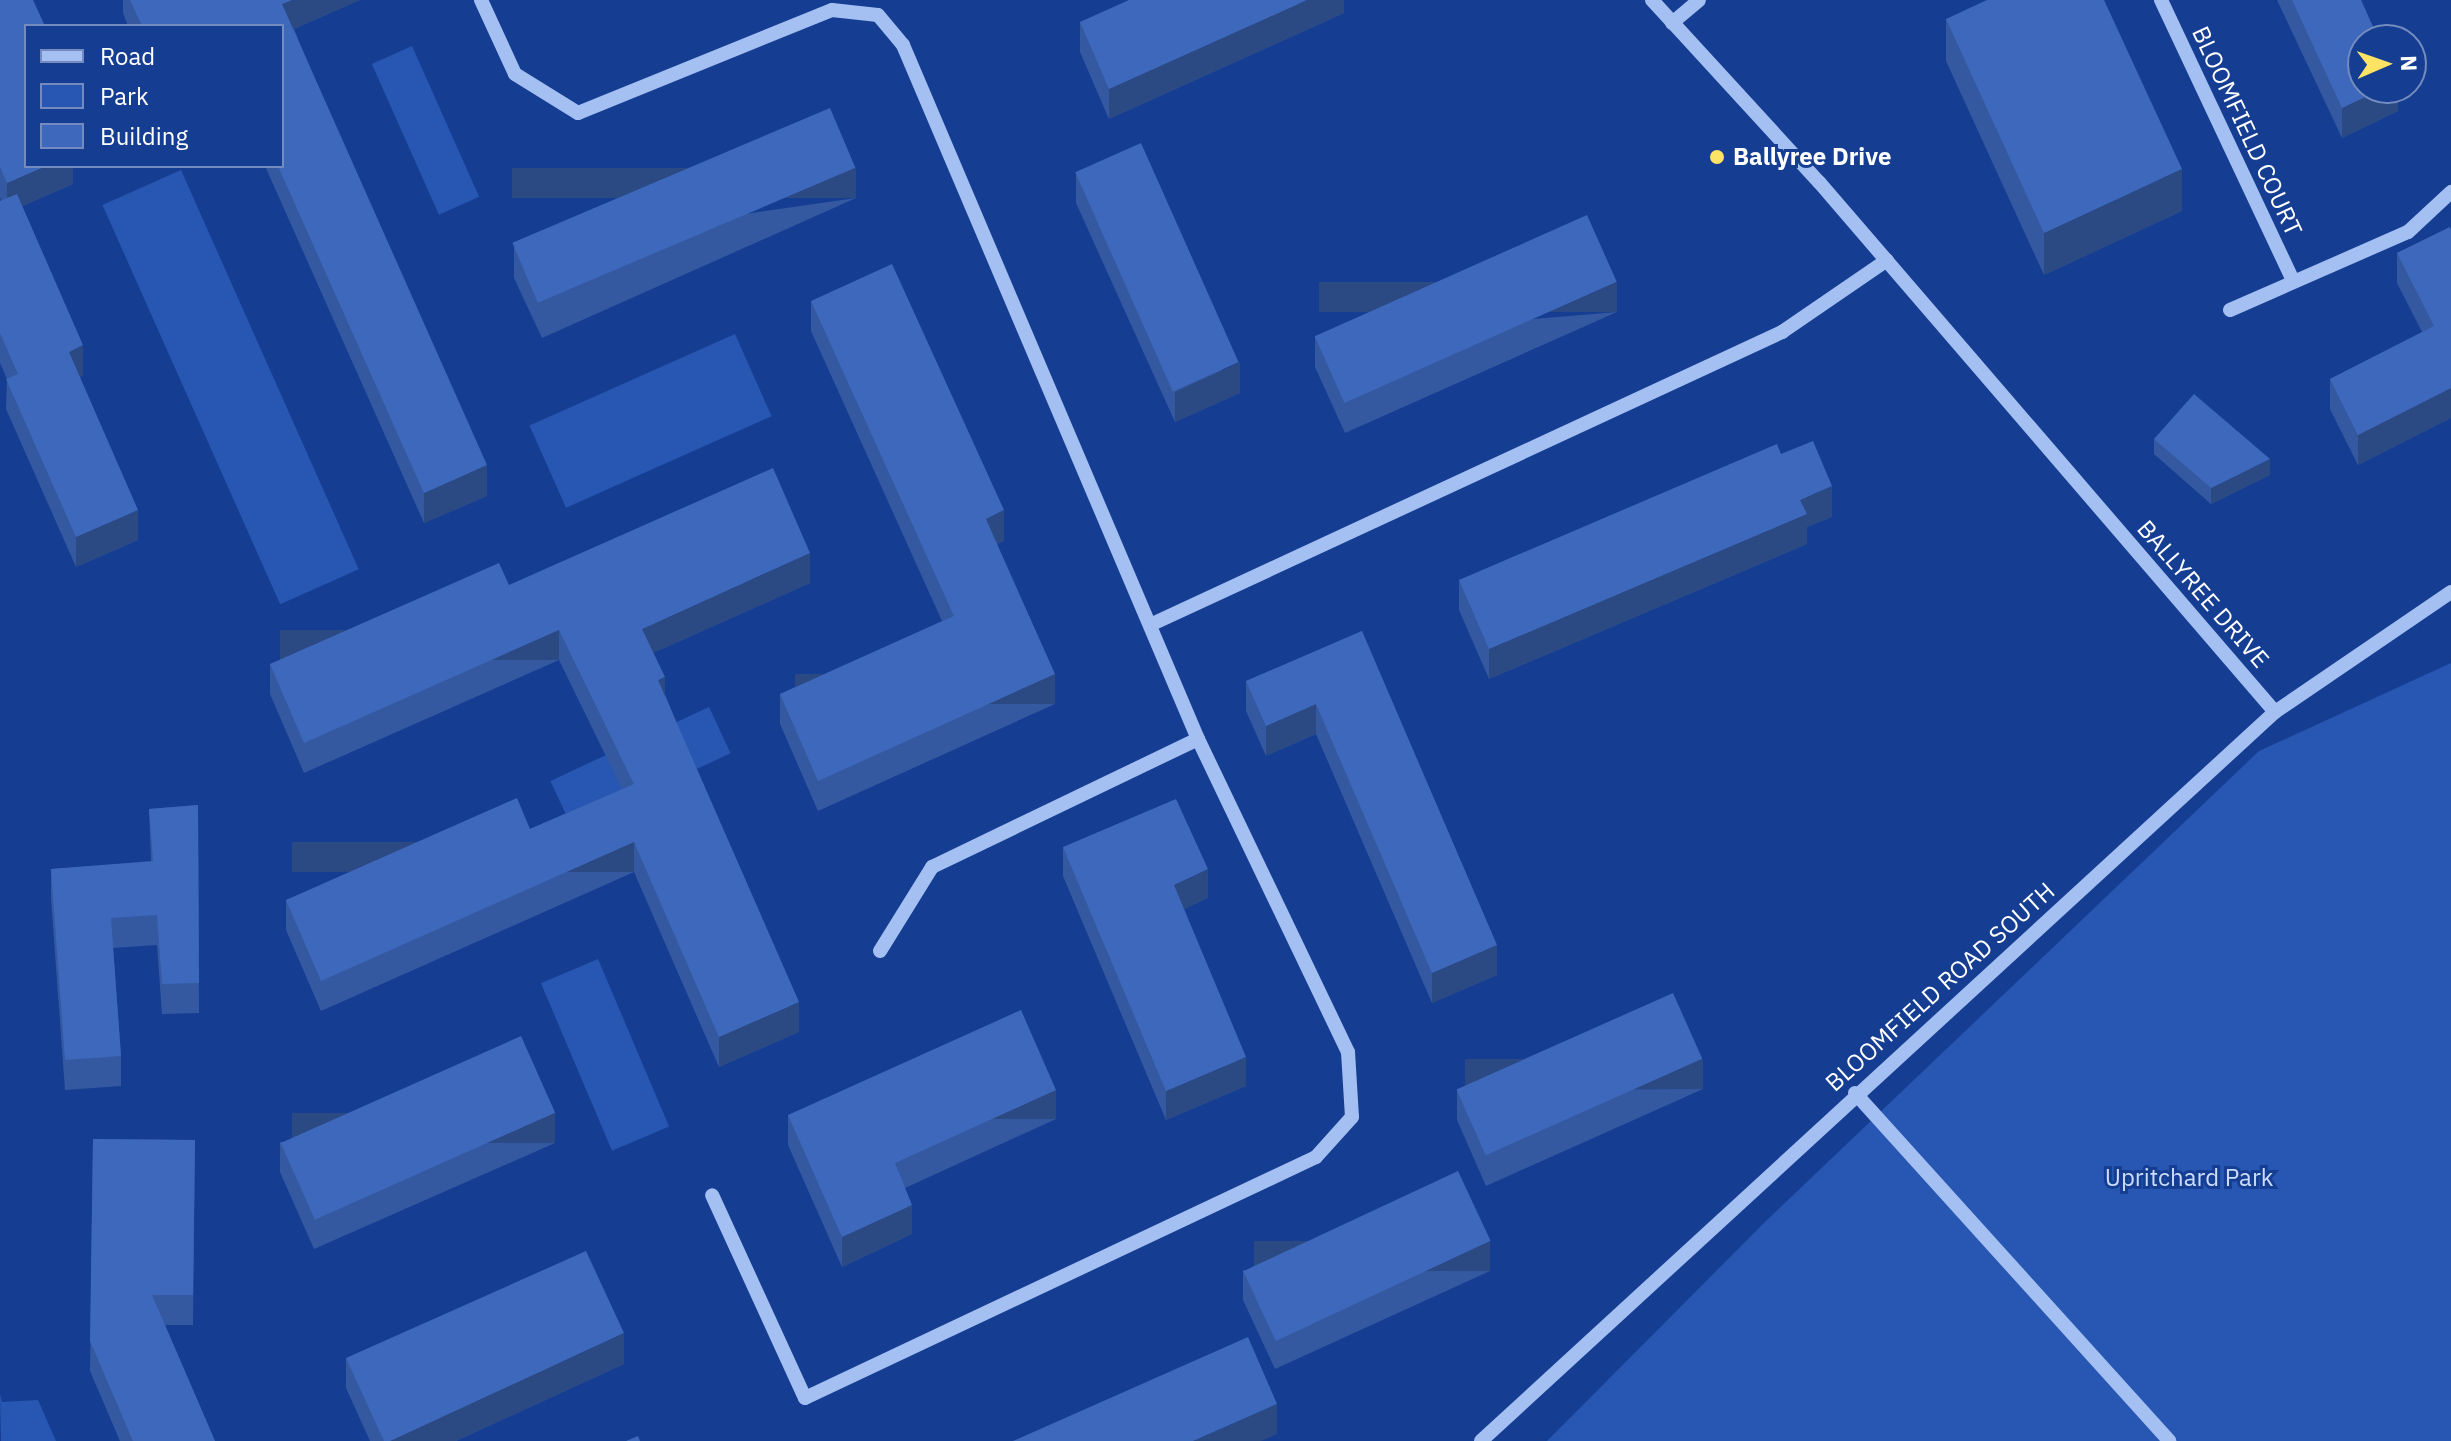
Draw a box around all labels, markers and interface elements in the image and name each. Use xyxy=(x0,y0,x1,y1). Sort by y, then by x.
street label: BLOOMFIELD COURT xyxy=(2186,22,2308,240)
legend xyxy=(24,24,284,168)
north arrow xyxy=(2347,24,2427,104)
text: Road xyxy=(100,40,155,72)
text: N xyxy=(2395,55,2424,72)
text: Park xyxy=(100,80,149,112)
text: Building xyxy=(100,120,188,152)
place label: Ballyree Drive xyxy=(1733,143,1891,171)
marker: Ballyree Drive xyxy=(1708,148,1726,166)
street label: BALLYREE DRIVE xyxy=(2131,514,2275,674)
street label: BLOOMFIELD ROAD SOUTH xyxy=(1820,877,2060,1097)
park label: Upritchard Park xyxy=(2105,1164,2273,1192)

